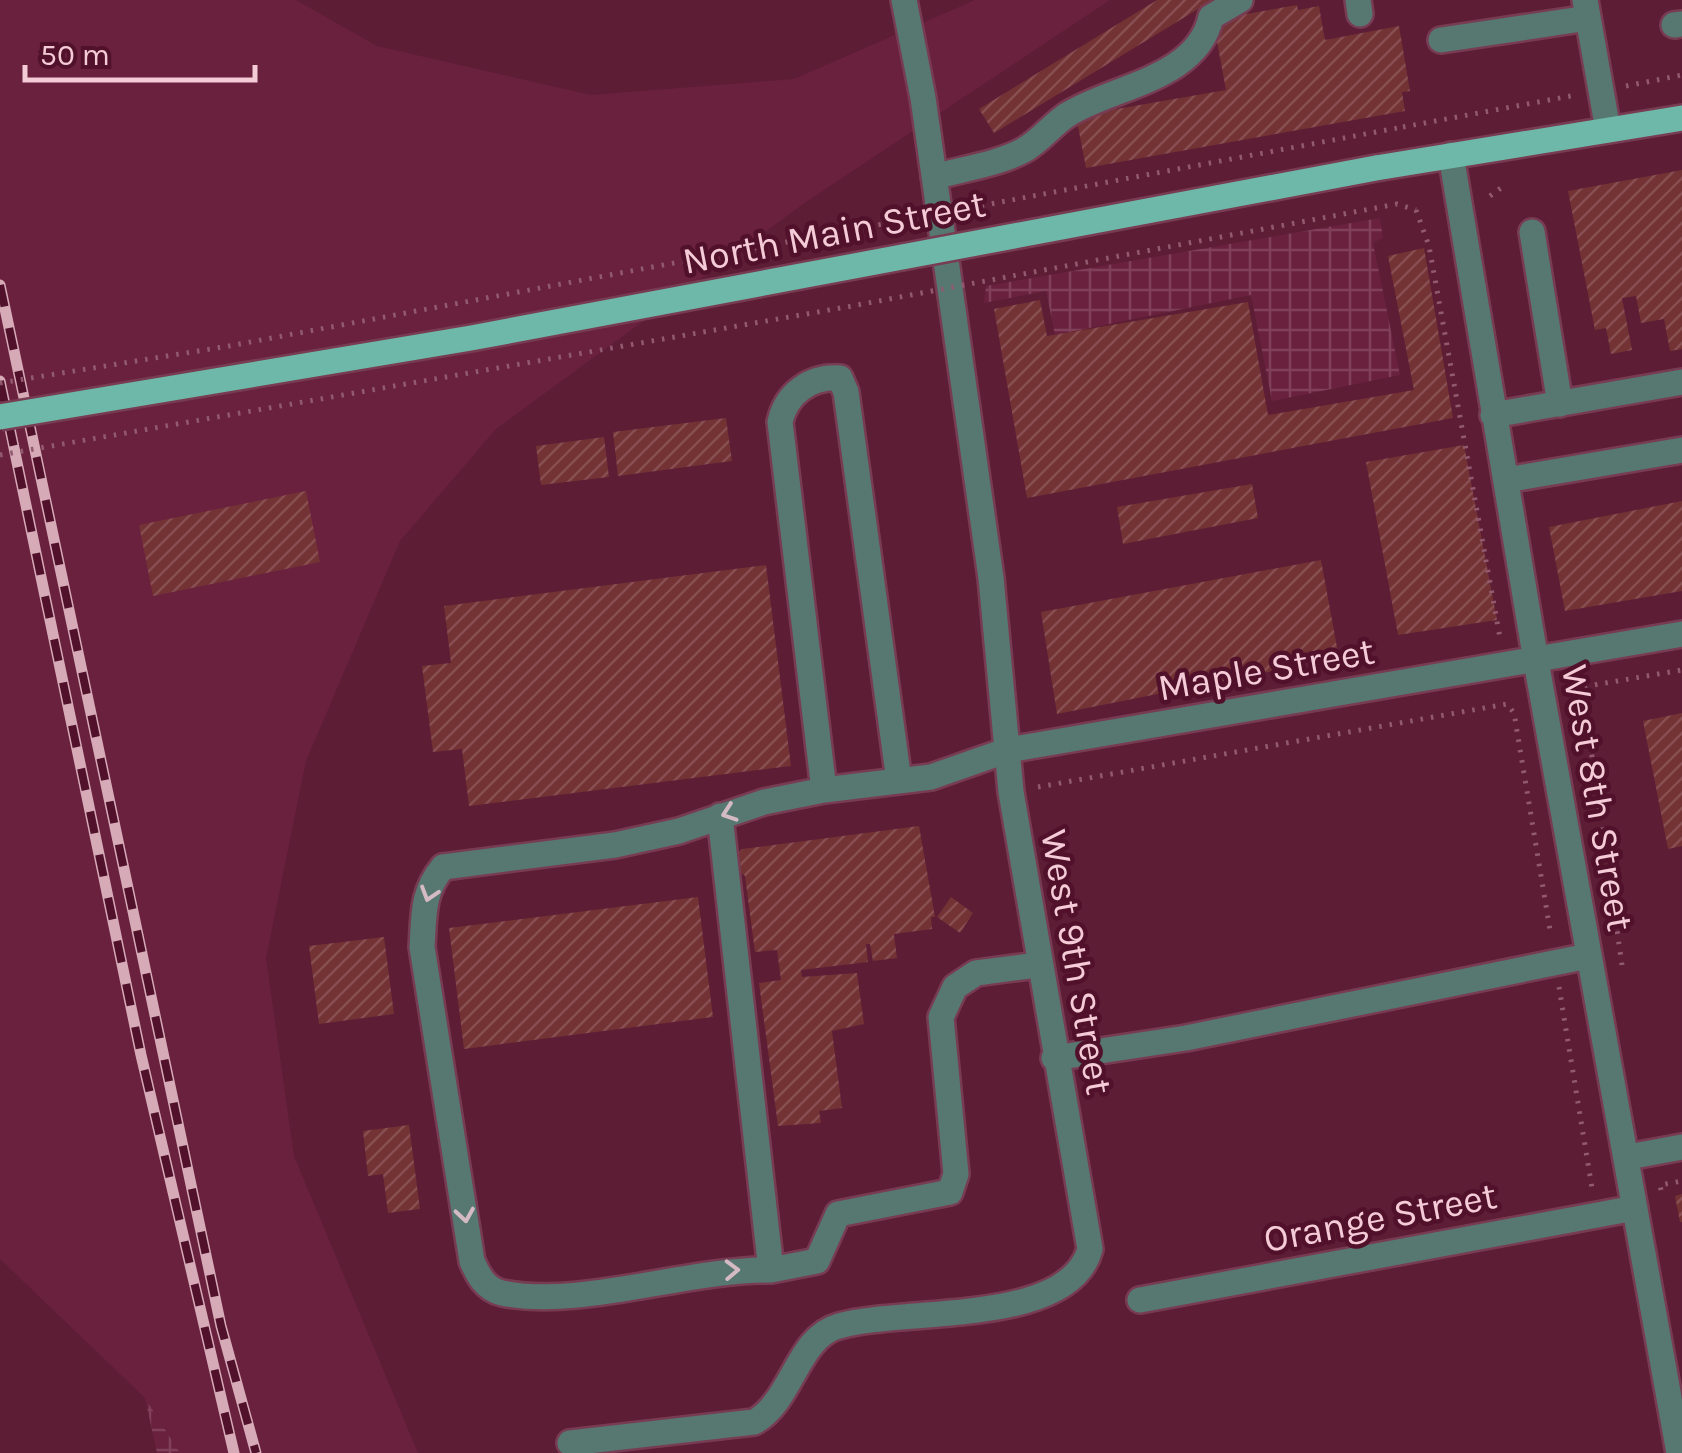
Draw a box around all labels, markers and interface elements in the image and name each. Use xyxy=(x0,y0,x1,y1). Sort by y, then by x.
scale bar xyxy=(25,20,255,82)
text: 50 m xyxy=(40,37,110,73)
street label: North Main Street xyxy=(679,181,989,284)
street label: Maple Street xyxy=(1154,628,1378,711)
street label: West 8th Street xyxy=(1552,661,1643,935)
one-way arrow xyxy=(722,801,739,822)
street label: West 9th Street xyxy=(1031,826,1122,1098)
one-way arrow xyxy=(419,885,440,903)
street label: Orange Street xyxy=(1260,1173,1500,1262)
one-way arrow xyxy=(453,1207,474,1223)
one-way arrow xyxy=(724,1260,740,1281)

